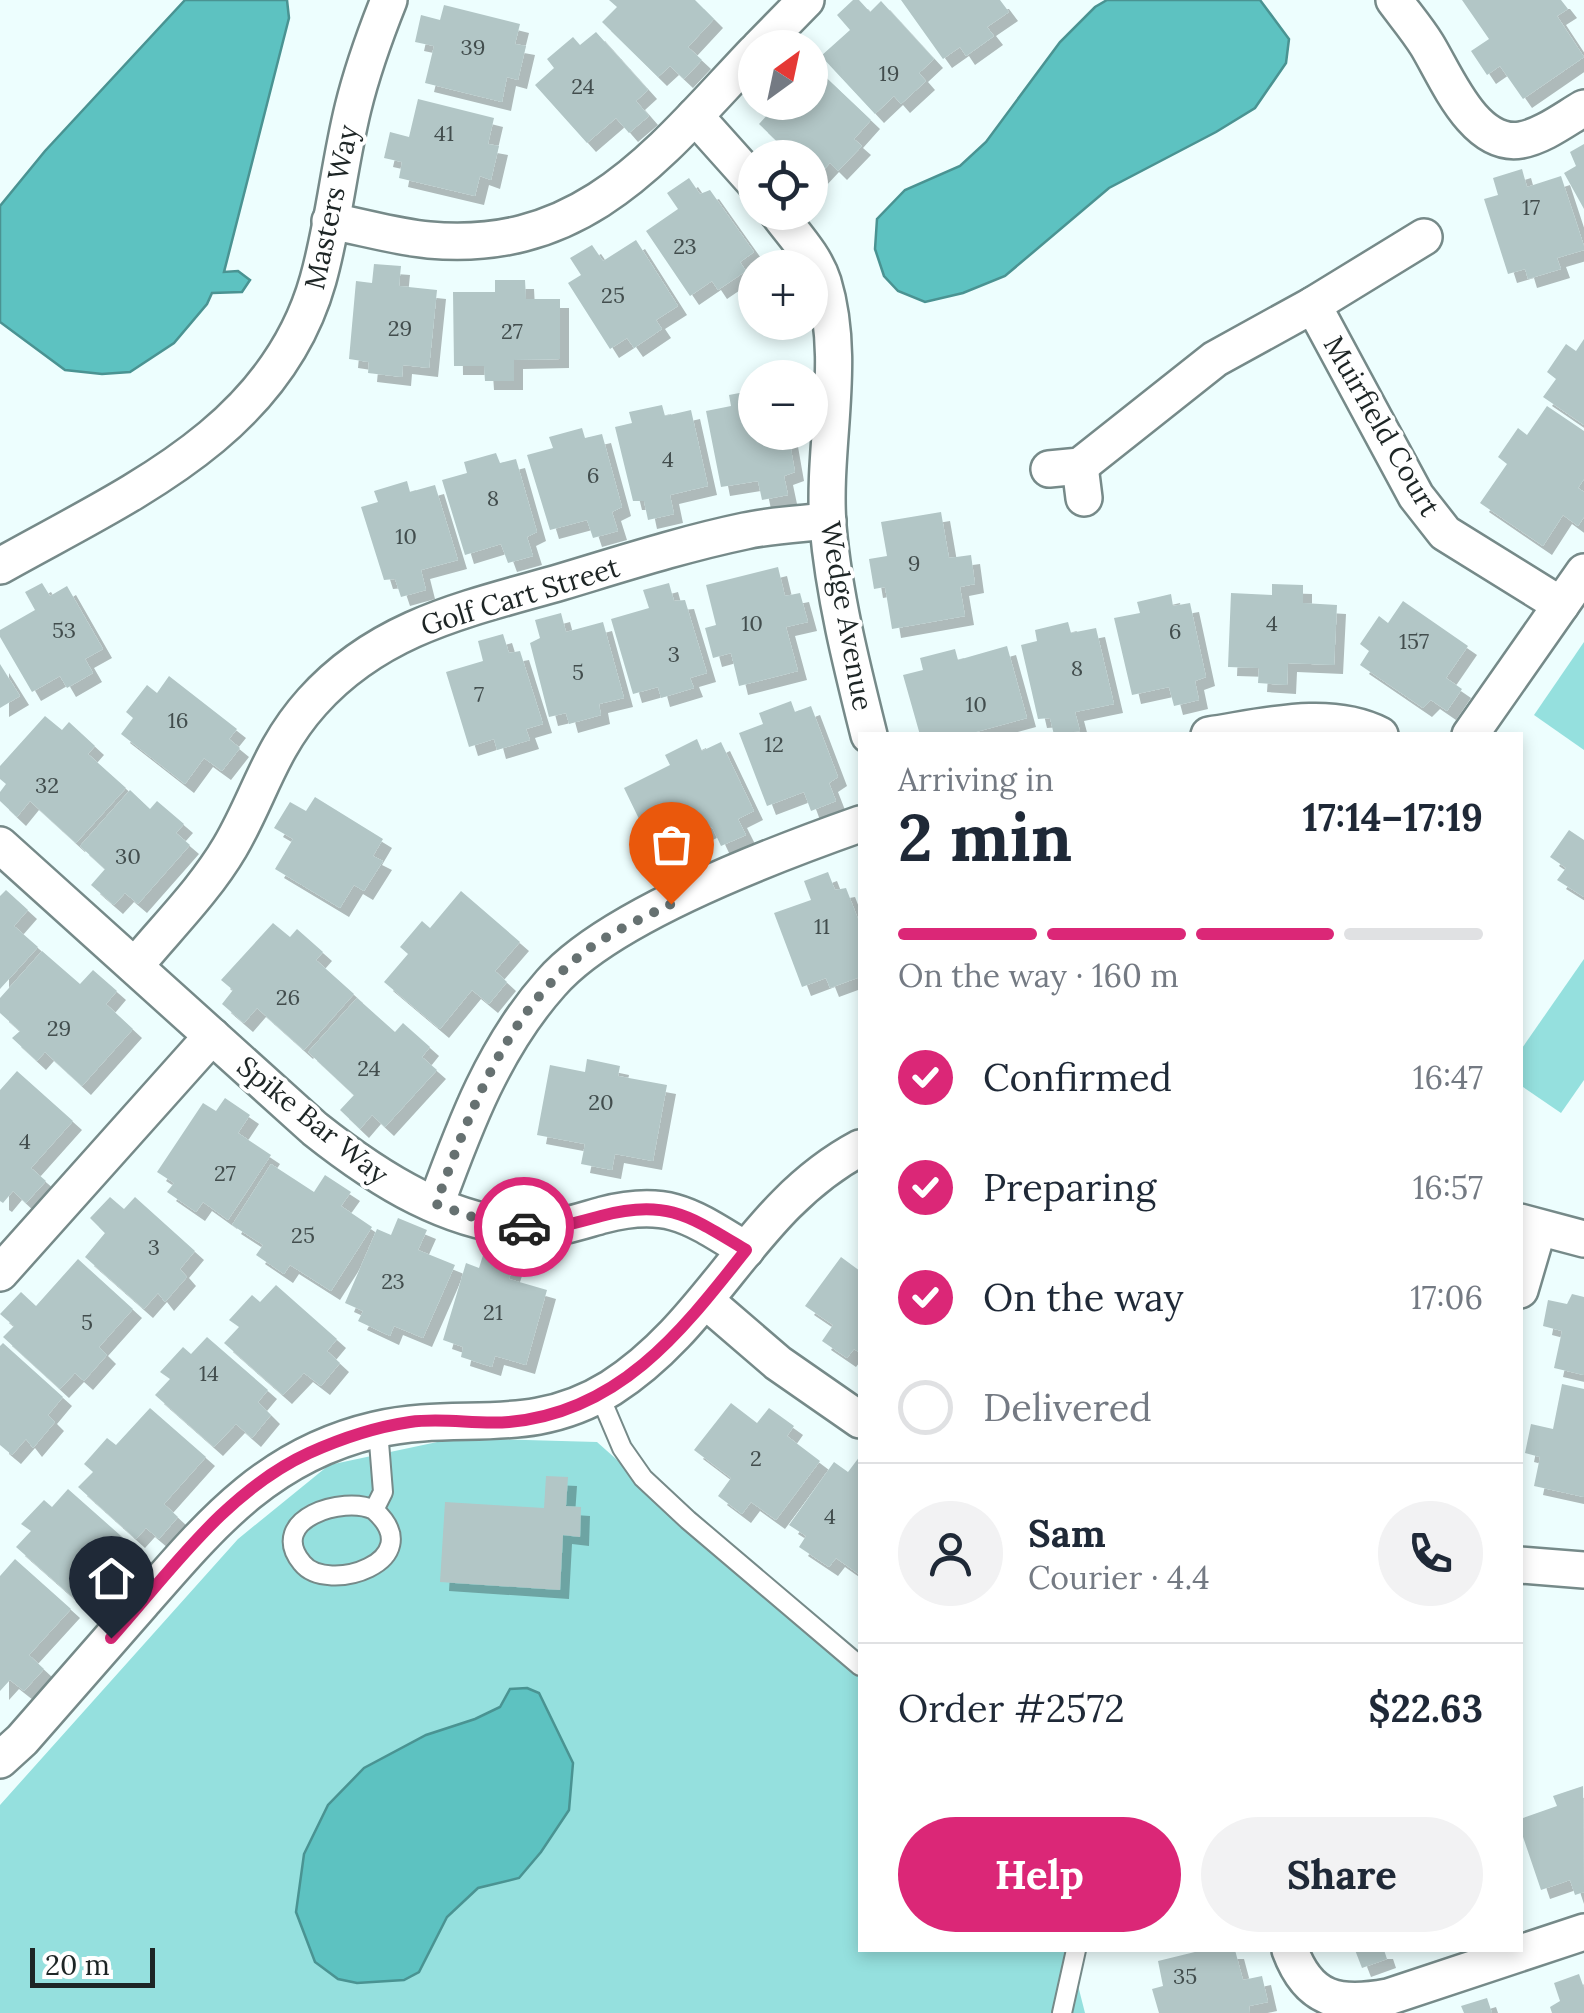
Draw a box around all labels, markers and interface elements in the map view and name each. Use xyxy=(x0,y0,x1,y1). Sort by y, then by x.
north arrow xyxy=(738,30,828,120)
map controls xyxy=(738,30,828,450)
house number: 39 xyxy=(461,33,485,61)
house number: 19 xyxy=(879,59,899,87)
house number: 24 xyxy=(571,72,595,100)
house number: 41 xyxy=(434,119,454,147)
street label: Masters Way xyxy=(296,121,366,293)
button: locate xyxy=(738,140,828,230)
house number: 17 xyxy=(1522,193,1540,221)
house number: 23 xyxy=(673,232,697,260)
button: + xyxy=(738,250,828,340)
house number: 25 xyxy=(601,281,625,309)
house number: 29 xyxy=(388,314,412,342)
house number: 27 xyxy=(501,317,523,345)
street label: Muirfield Court xyxy=(1316,329,1448,523)
button: − xyxy=(738,360,828,450)
house number: 4 xyxy=(662,445,674,473)
house number: 6 xyxy=(587,461,599,489)
house number: 8 xyxy=(487,484,499,512)
street label: Wedge Avenue xyxy=(813,519,881,713)
house number: 10 xyxy=(395,522,417,550)
street label: Golf Cart Street xyxy=(416,549,624,643)
house number: 9 xyxy=(908,549,920,577)
house number: 10 xyxy=(741,609,763,637)
house number: 4 xyxy=(1266,609,1278,637)
house number: 53 xyxy=(52,616,76,644)
house number: 6 xyxy=(1169,617,1181,645)
house number: 157 xyxy=(1399,627,1429,655)
house number: 3 xyxy=(668,640,680,668)
house number: 8 xyxy=(1071,654,1083,682)
house number: 5 xyxy=(572,658,584,686)
house number: 7 xyxy=(474,680,484,708)
house number: 10 xyxy=(965,690,987,718)
house number: 16 xyxy=(168,706,188,734)
house number: 12 xyxy=(764,730,784,758)
text: Arriving in xyxy=(898,759,1054,800)
house number: 32 xyxy=(35,771,59,799)
text: 17:14–17:19 xyxy=(1303,793,1483,841)
text: 2 min xyxy=(898,796,1072,879)
pin xyxy=(629,802,714,905)
icon: bag xyxy=(644,817,699,872)
house number: 30 xyxy=(115,842,141,870)
house number: 11 xyxy=(814,912,830,940)
text: On the way · 160 m xyxy=(898,955,1179,996)
house number: 26 xyxy=(276,983,300,1011)
house number: 29 xyxy=(47,1014,71,1042)
street label: Spike Bar Way xyxy=(230,1048,396,1192)
icon: check xyxy=(898,1050,953,1105)
text: Confirmed xyxy=(983,1053,1172,1101)
house number: 24 xyxy=(357,1054,381,1082)
text: 16:47 xyxy=(1413,1057,1483,1098)
house number: 20 xyxy=(588,1088,614,1116)
house number: 4 xyxy=(19,1127,31,1155)
house number: 27 xyxy=(214,1159,236,1187)
icon: check xyxy=(898,1160,953,1215)
text: Preparing xyxy=(983,1163,1156,1211)
text: 16:57 xyxy=(1413,1167,1483,1208)
courier xyxy=(474,1177,574,1277)
icon: car xyxy=(497,1200,552,1255)
house number: 25 xyxy=(291,1221,315,1249)
house number: 3 xyxy=(148,1233,160,1261)
house number: 23 xyxy=(381,1267,405,1295)
icon: check xyxy=(898,1270,953,1325)
text: On the way xyxy=(983,1273,1184,1321)
text: 17:06 xyxy=(1410,1277,1483,1318)
house number: 21 xyxy=(483,1298,503,1326)
house number: 5 xyxy=(81,1308,93,1336)
house number: 14 xyxy=(199,1359,219,1387)
text: Delivered xyxy=(983,1383,1152,1431)
house number: 2 xyxy=(750,1444,762,1472)
button: person xyxy=(898,1501,1003,1606)
button: phone xyxy=(1378,1501,1483,1606)
house number: 4 xyxy=(824,1502,836,1530)
text: Sam xyxy=(1028,1509,1106,1557)
pin xyxy=(69,1536,154,1639)
icon: home xyxy=(84,1551,139,1606)
text: Courier · 4.4 xyxy=(1028,1557,1210,1598)
text: Order #2572 xyxy=(898,1684,1125,1732)
text: $22.63 xyxy=(1368,1684,1483,1732)
button: Help xyxy=(898,1817,1181,1932)
button: Share xyxy=(1201,1817,1483,1932)
scale bar xyxy=(30,1943,155,1988)
text: 20 m xyxy=(45,1947,110,1983)
house number: 35 xyxy=(1173,1962,1197,1990)

